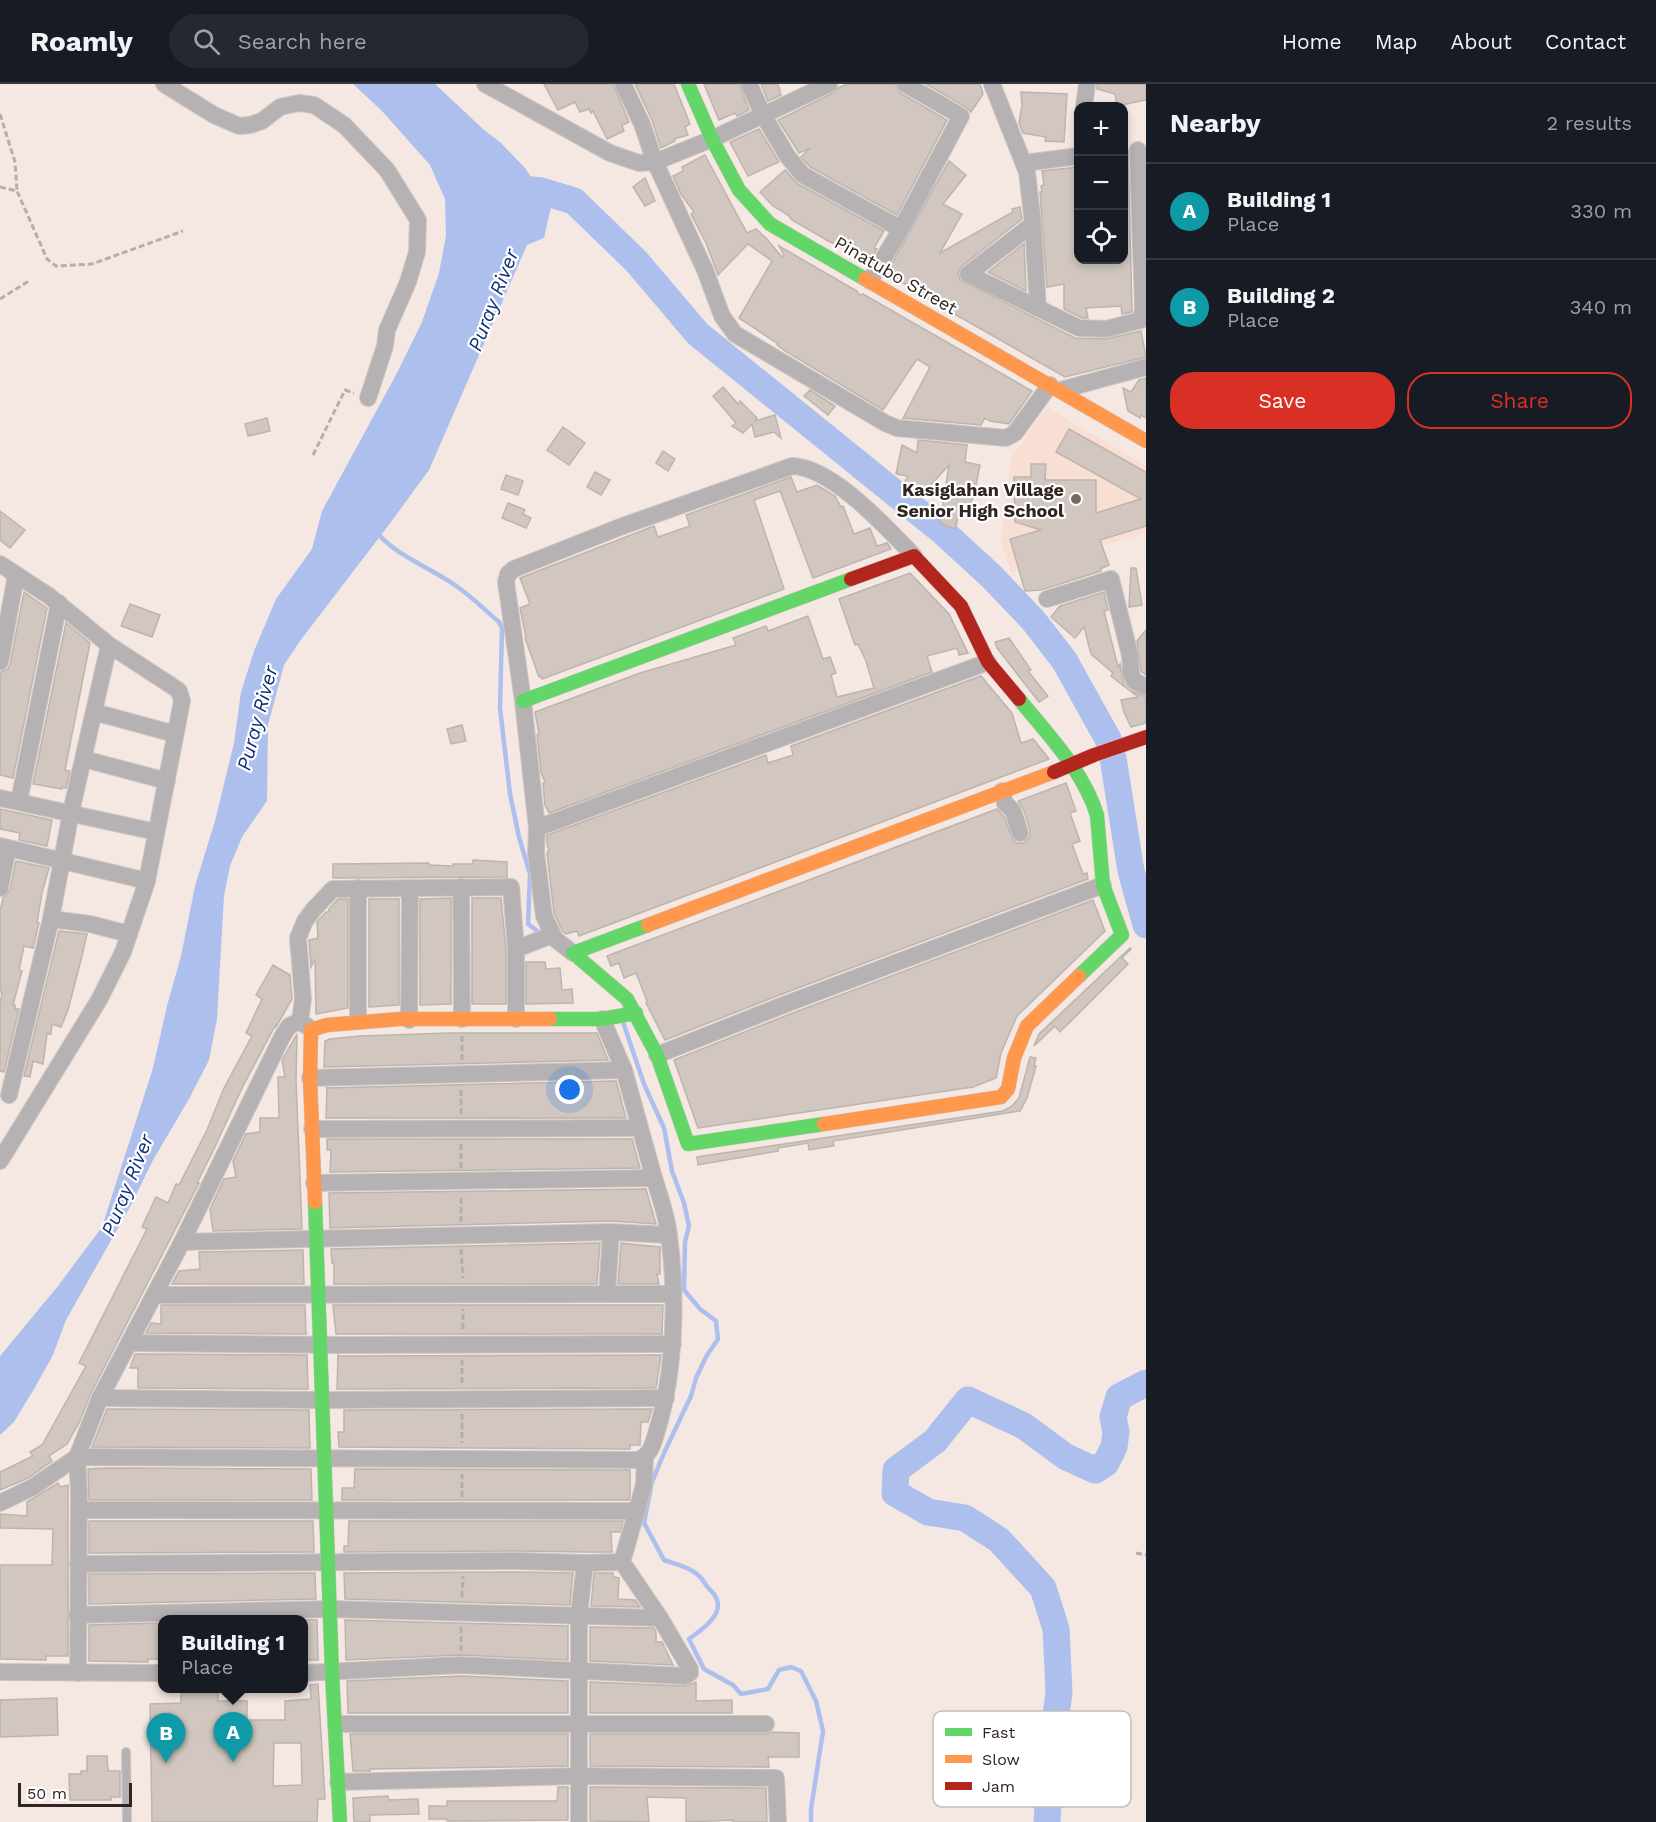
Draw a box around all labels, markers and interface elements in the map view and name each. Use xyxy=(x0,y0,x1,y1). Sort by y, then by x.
search box xyxy=(169,14,589,68)
text: Roamly xyxy=(30,25,133,58)
icon: search xyxy=(190,25,223,58)
text: Search here xyxy=(238,29,367,54)
text: Home xyxy=(1282,29,1342,54)
text: Map xyxy=(1375,29,1418,54)
text: About xyxy=(1451,29,1512,54)
text: Contact xyxy=(1545,29,1626,54)
map controls xyxy=(1074,102,1128,264)
button: + xyxy=(1074,102,1128,156)
text: Nearby xyxy=(1170,108,1261,138)
text: 2 results xyxy=(1547,111,1632,135)
button: − xyxy=(1074,156,1128,210)
text: Building 1 xyxy=(1227,187,1331,212)
text: A xyxy=(1183,199,1196,223)
text: 330 m xyxy=(1570,199,1632,223)
button: locate xyxy=(1074,210,1128,264)
text: Place xyxy=(1227,212,1279,236)
street label: Pinatubo Street xyxy=(831,231,961,319)
water label: Puray River xyxy=(463,244,524,354)
text: Building 2 xyxy=(1227,283,1335,308)
text: B xyxy=(1183,295,1196,319)
text: 340 m xyxy=(1570,295,1632,319)
text: Place xyxy=(1227,308,1279,332)
button: Save xyxy=(1170,372,1395,429)
button: Share xyxy=(1407,372,1632,429)
place label: Kasiglahan Village Senior High School xyxy=(897,479,1064,521)
marker: Kasiglahan Village Senior High School xyxy=(1069,492,1083,506)
water label: Puray River xyxy=(231,662,283,773)
your location xyxy=(555,1075,584,1104)
water label: Puray River xyxy=(96,1130,159,1239)
popup xyxy=(158,1615,308,1693)
text: Building 1 xyxy=(181,1630,285,1655)
text: Place xyxy=(181,1655,233,1679)
legend xyxy=(933,1711,1131,1807)
pin: A xyxy=(214,1712,252,1762)
pin: B xyxy=(146,1714,186,1763)
text: Fast xyxy=(982,1723,1015,1742)
text: Slow xyxy=(982,1750,1020,1769)
text: Jam xyxy=(982,1777,1015,1796)
scale bar xyxy=(18,1780,132,1808)
text: 50 m xyxy=(27,1784,67,1803)

